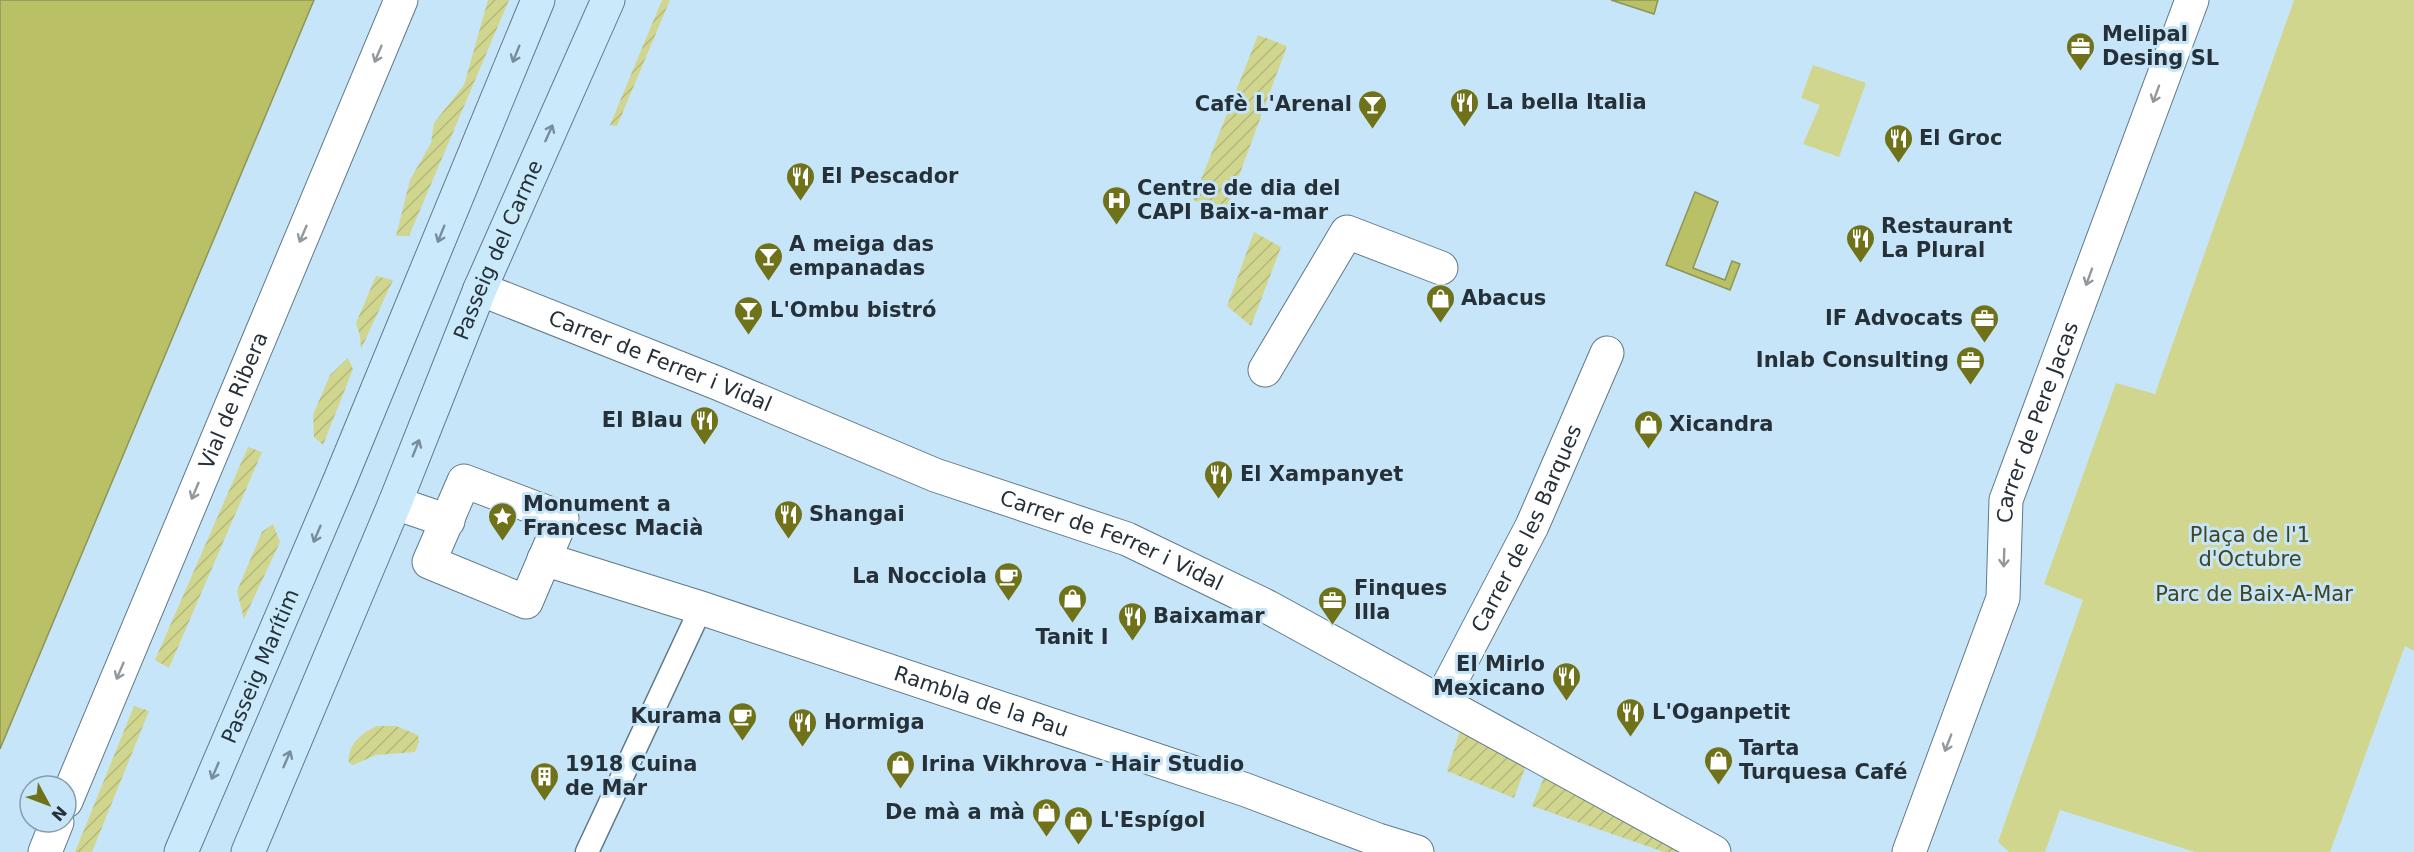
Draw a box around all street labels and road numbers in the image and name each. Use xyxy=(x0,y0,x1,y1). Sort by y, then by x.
street label: Passeig del Carme xyxy=(449,156,548,343)
street label: Carrer de Ferrer i Vidal xyxy=(545,305,775,417)
street label: Carrer de Pere Jacas xyxy=(1993,318,2083,523)
street label: Vial de Ribera xyxy=(194,328,273,473)
street label: Carrer de les Barques xyxy=(1467,421,1587,636)
street label: Carrer de Ferrer i Vidal xyxy=(997,486,1227,595)
street label: Passeig Marítim xyxy=(217,586,304,747)
street label: Rambla de la Pau xyxy=(891,661,1072,742)

